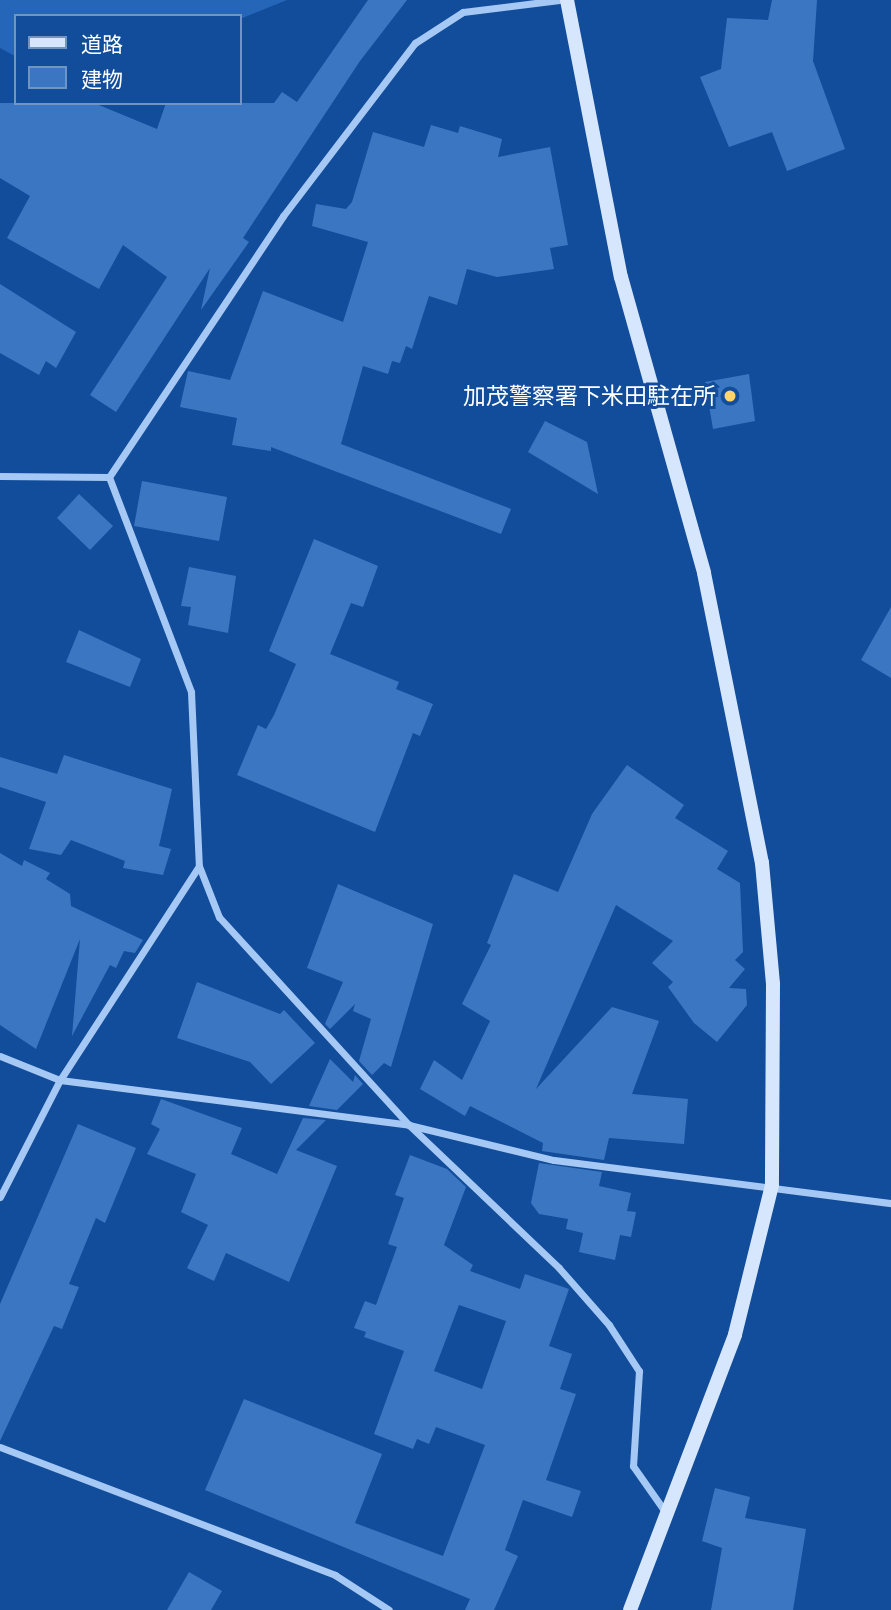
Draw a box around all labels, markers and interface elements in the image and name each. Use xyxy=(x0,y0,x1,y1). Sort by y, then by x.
legend xyxy=(14,14,242,105)
text: 道路 xyxy=(81,32,123,57)
text: 建物 xyxy=(81,67,123,92)
place label: 加茂警察署下米田駐在所 xyxy=(463,382,716,410)
marker: 加茂警察署下米田駐在所 xyxy=(722,388,738,404)

